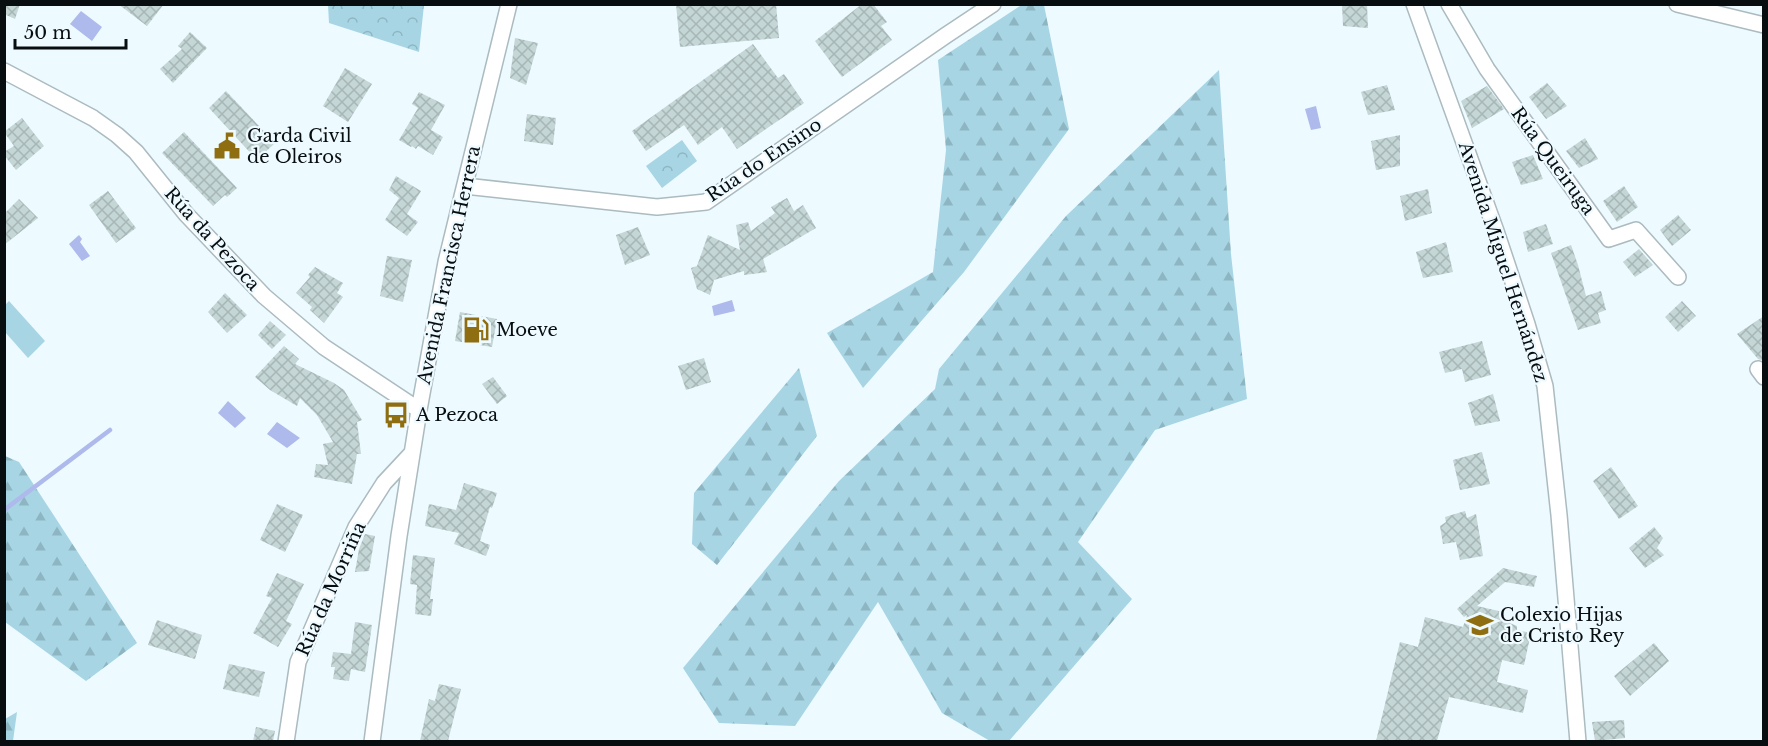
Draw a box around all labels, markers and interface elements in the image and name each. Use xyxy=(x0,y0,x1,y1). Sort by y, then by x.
scale bar xyxy=(15,12,126,50)
text: 50 m xyxy=(24,22,72,44)
street label: Rúa Queiruga xyxy=(1506,103,1600,219)
street label: Rúa do Ensino xyxy=(702,113,826,207)
place label: Garda Civil de Oleiros xyxy=(247,125,352,168)
public building icon: Garda Civil de Oleiros xyxy=(212,131,242,161)
street label: Avenida Miguel Hernández xyxy=(1453,138,1552,385)
street label: Avenida Francisca Herrera xyxy=(413,144,485,387)
street label: Rúa da Pezoca xyxy=(160,183,264,295)
fuel station icon: Moeve xyxy=(461,315,491,345)
place label: Moeve xyxy=(496,319,558,341)
bus stop icon: A Pezoca xyxy=(381,400,411,430)
place label: A Pezoca xyxy=(415,404,498,426)
street label: Rúa da Morriña xyxy=(291,518,371,660)
place label: Colexio Hijas de Cristo Rey xyxy=(1500,604,1625,647)
school or university icon: Colexio Hijas de Cristo Rey xyxy=(1465,610,1495,640)

